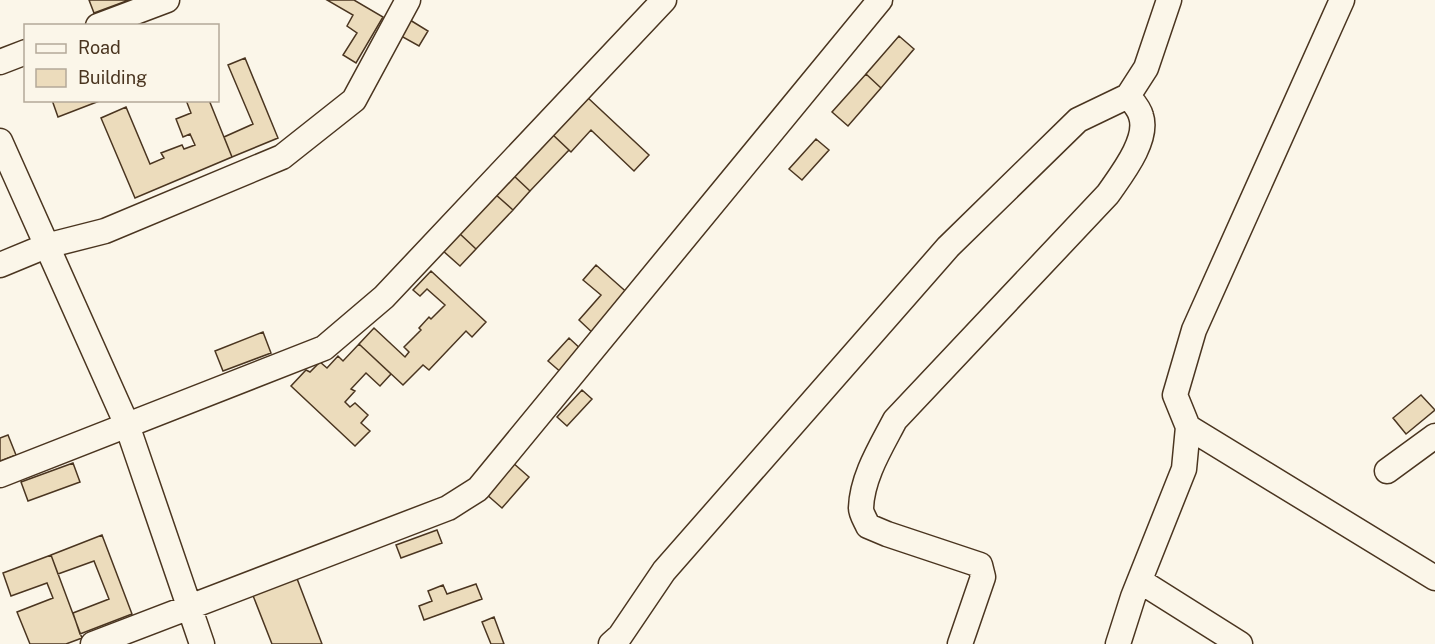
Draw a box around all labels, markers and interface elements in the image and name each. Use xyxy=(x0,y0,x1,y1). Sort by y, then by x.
legend xyxy=(24,24,219,102)
text: Road xyxy=(78,37,121,58)
text: Building xyxy=(78,67,147,88)

